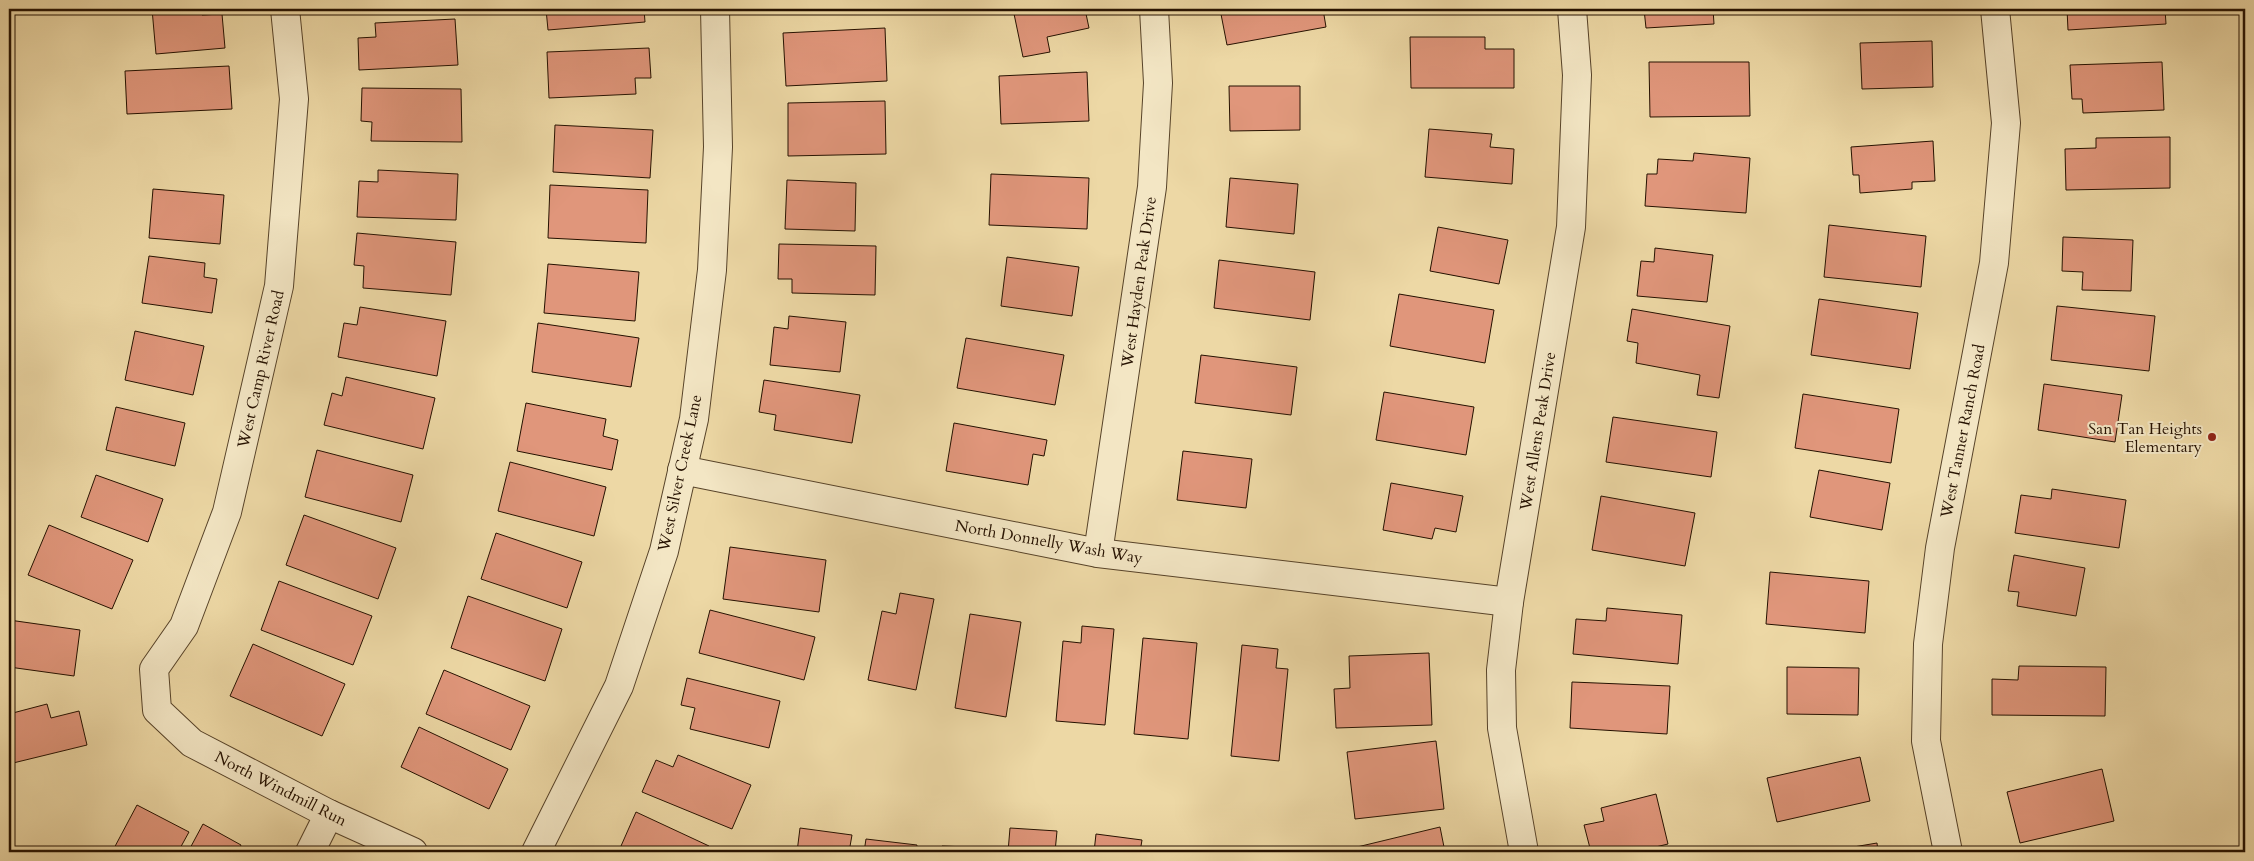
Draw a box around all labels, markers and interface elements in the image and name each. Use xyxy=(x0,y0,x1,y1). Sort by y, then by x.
street label: West Hayden Peak Drive xyxy=(1116,195,1162,370)
street label: West Camp River Road xyxy=(232,288,290,451)
street label: West Tanner Ranch Road xyxy=(1935,342,1991,521)
street label: West Allens Peak Drive xyxy=(1514,350,1561,513)
street label: West Silver Creek Lane xyxy=(652,393,707,555)
place label: San Tan Heights Elementary xyxy=(2088,418,2203,458)
marker: San Tan Heights Elementary xyxy=(2206,431,2218,443)
street label: North Donnelly Wash Way xyxy=(953,515,1145,569)
street label: North Windmill Run xyxy=(211,746,350,832)

